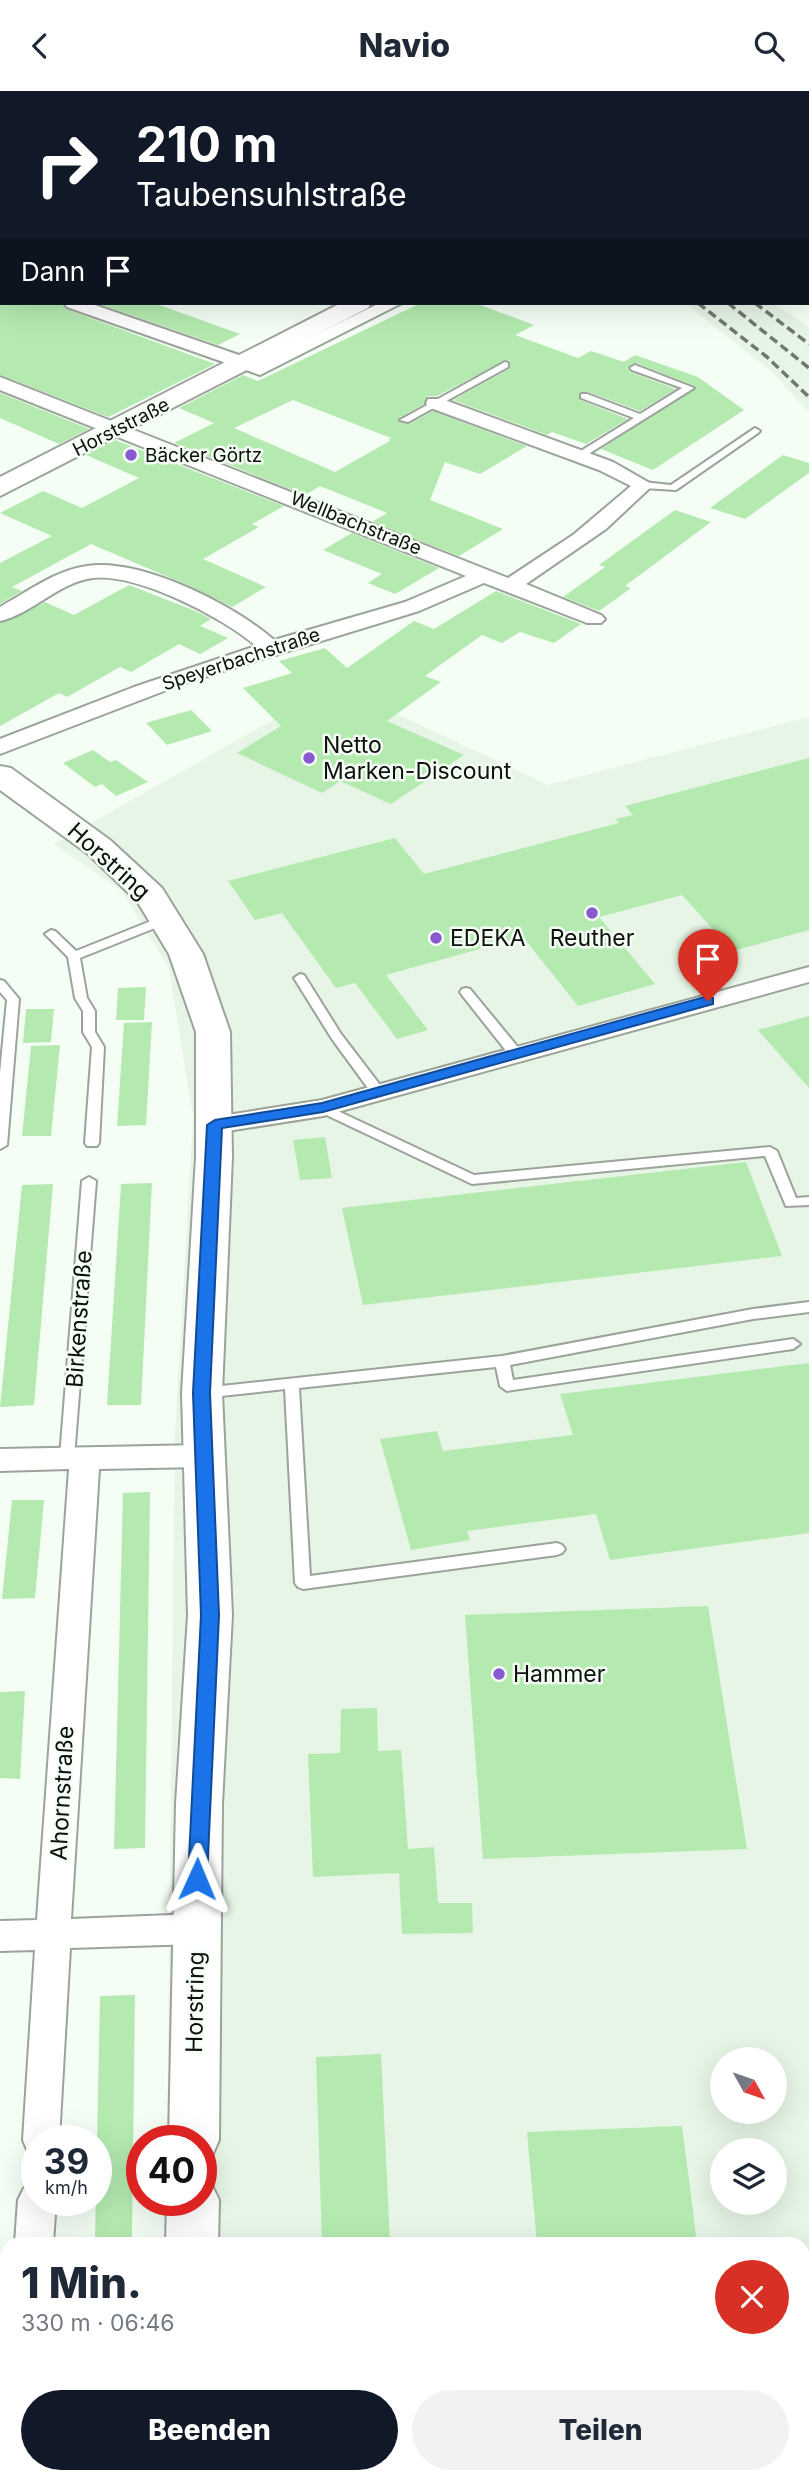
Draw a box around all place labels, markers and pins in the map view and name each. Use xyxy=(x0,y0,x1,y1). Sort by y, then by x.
place label: Bäcker Görtz xyxy=(145,444,262,467)
marker: Bäcker Görtz xyxy=(123,447,139,463)
place label: Netto Marken-Discount xyxy=(323,731,512,785)
marker: Netto Marken-Discount xyxy=(301,750,317,766)
marker: Reuther xyxy=(584,905,600,921)
place label: EDEKA xyxy=(450,924,526,952)
place label: Reuther xyxy=(550,924,635,952)
pin xyxy=(678,929,738,1001)
marker: EDEKA xyxy=(428,930,444,946)
place label: Hammer xyxy=(513,1660,606,1688)
marker: Hammer xyxy=(491,1666,507,1682)

